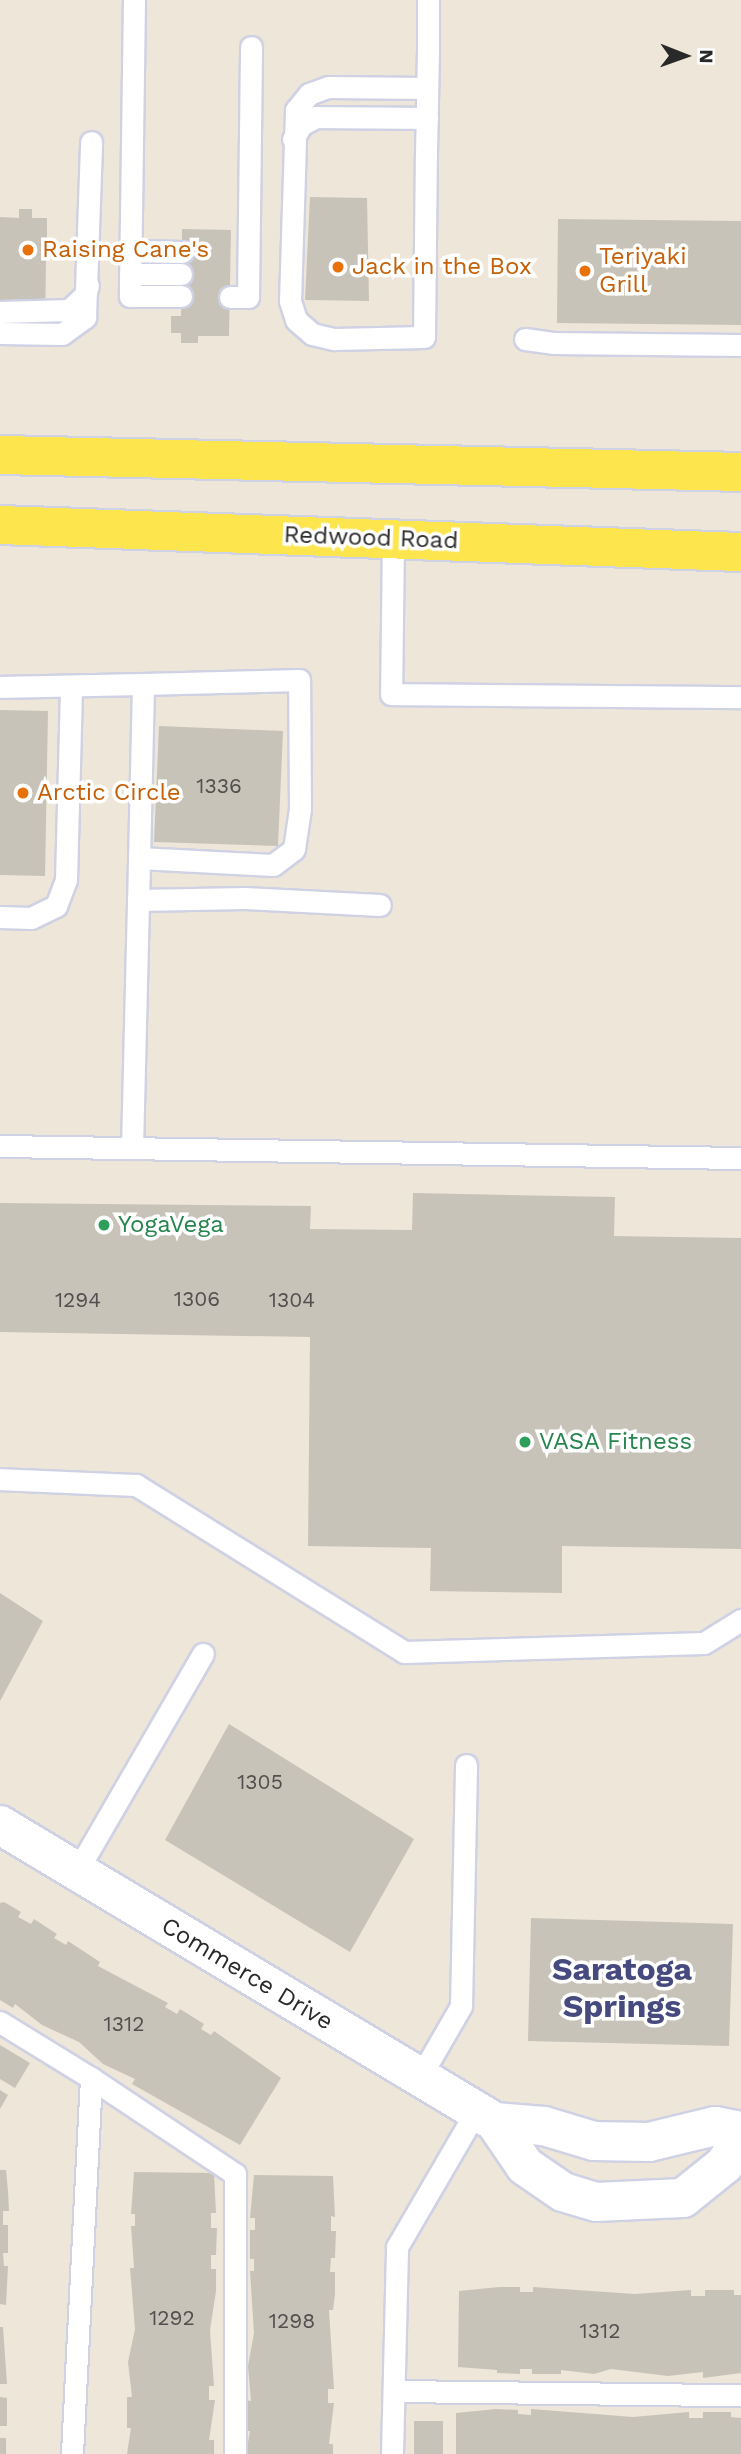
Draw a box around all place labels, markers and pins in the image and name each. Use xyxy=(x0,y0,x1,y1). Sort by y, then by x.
place label: Raising Cane's xyxy=(42,236,209,264)
marker: Raising Cane's xyxy=(20,242,36,258)
place label: Teriyaki Grill xyxy=(599,243,687,299)
place label: Jack in the Box xyxy=(352,253,533,281)
marker: Jack in the Box xyxy=(330,259,346,275)
marker: Teriyaki Grill xyxy=(577,263,593,279)
place label: Arctic Circle xyxy=(37,779,181,807)
marker: Arctic Circle xyxy=(15,785,31,801)
place label: YogaVega xyxy=(118,1211,224,1239)
marker: YogaVega xyxy=(96,1217,112,1233)
place label: VASA Fitness xyxy=(539,1428,693,1456)
marker: VASA Fitness xyxy=(517,1434,533,1450)

